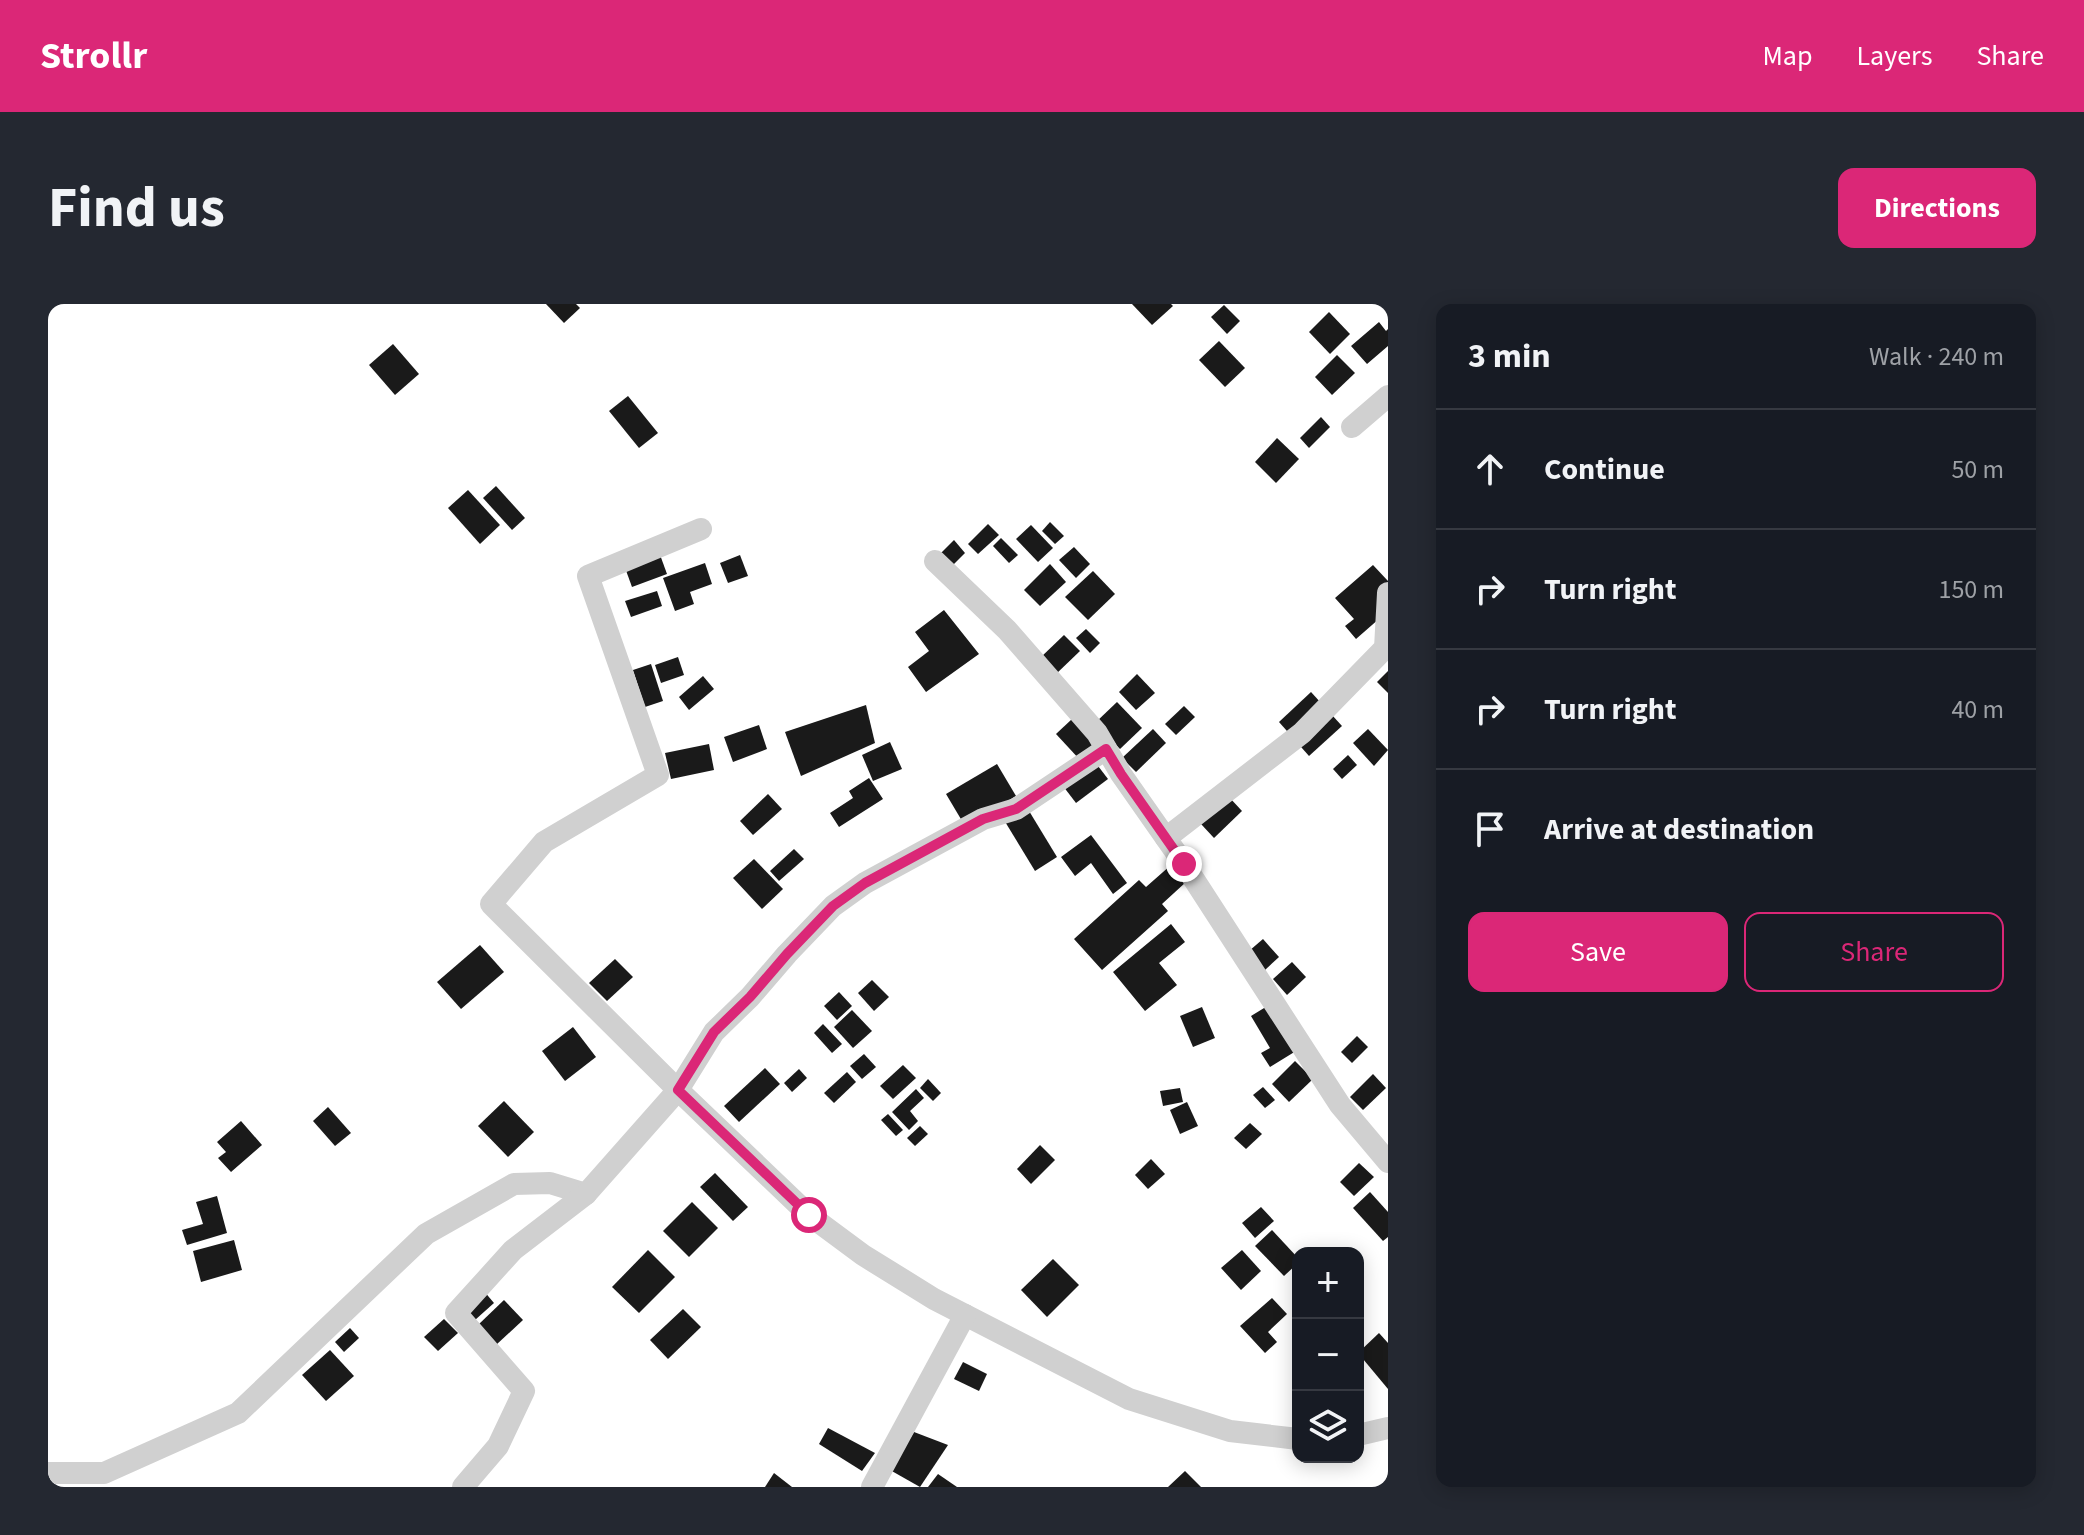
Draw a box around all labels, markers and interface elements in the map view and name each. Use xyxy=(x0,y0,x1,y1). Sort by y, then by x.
text: Strollr xyxy=(40,29,147,83)
text: Map xyxy=(1762,36,1812,76)
text: Layers xyxy=(1856,36,1932,76)
text: Share xyxy=(1976,36,2044,76)
button: Directions xyxy=(1838,168,2036,248)
text: Find us xyxy=(48,169,225,248)
text: 3 min xyxy=(1468,332,1551,381)
text: Walk · 240 m xyxy=(1869,338,2004,375)
icon: ahead xyxy=(1468,447,1512,491)
text: Continue xyxy=(1544,448,1665,491)
text: 50 m xyxy=(1951,451,2004,488)
icon: right xyxy=(1468,567,1512,611)
text: Turn right xyxy=(1544,568,1676,611)
text: 150 m xyxy=(1938,571,2004,608)
icon: right xyxy=(1468,687,1512,731)
text: Turn right xyxy=(1544,688,1676,731)
text: 40 m xyxy=(1951,691,2004,728)
icon: arrive xyxy=(1468,807,1512,851)
text: Arrive at destination xyxy=(1544,808,1814,851)
route end xyxy=(1166,846,1202,882)
button: Save xyxy=(1468,912,1728,992)
button: Share xyxy=(1744,912,2004,992)
route start xyxy=(791,1197,827,1233)
map controls xyxy=(1292,1247,1364,1463)
button: + xyxy=(1292,1247,1364,1319)
button: − xyxy=(1292,1319,1364,1391)
button: layers xyxy=(1292,1391,1364,1463)

